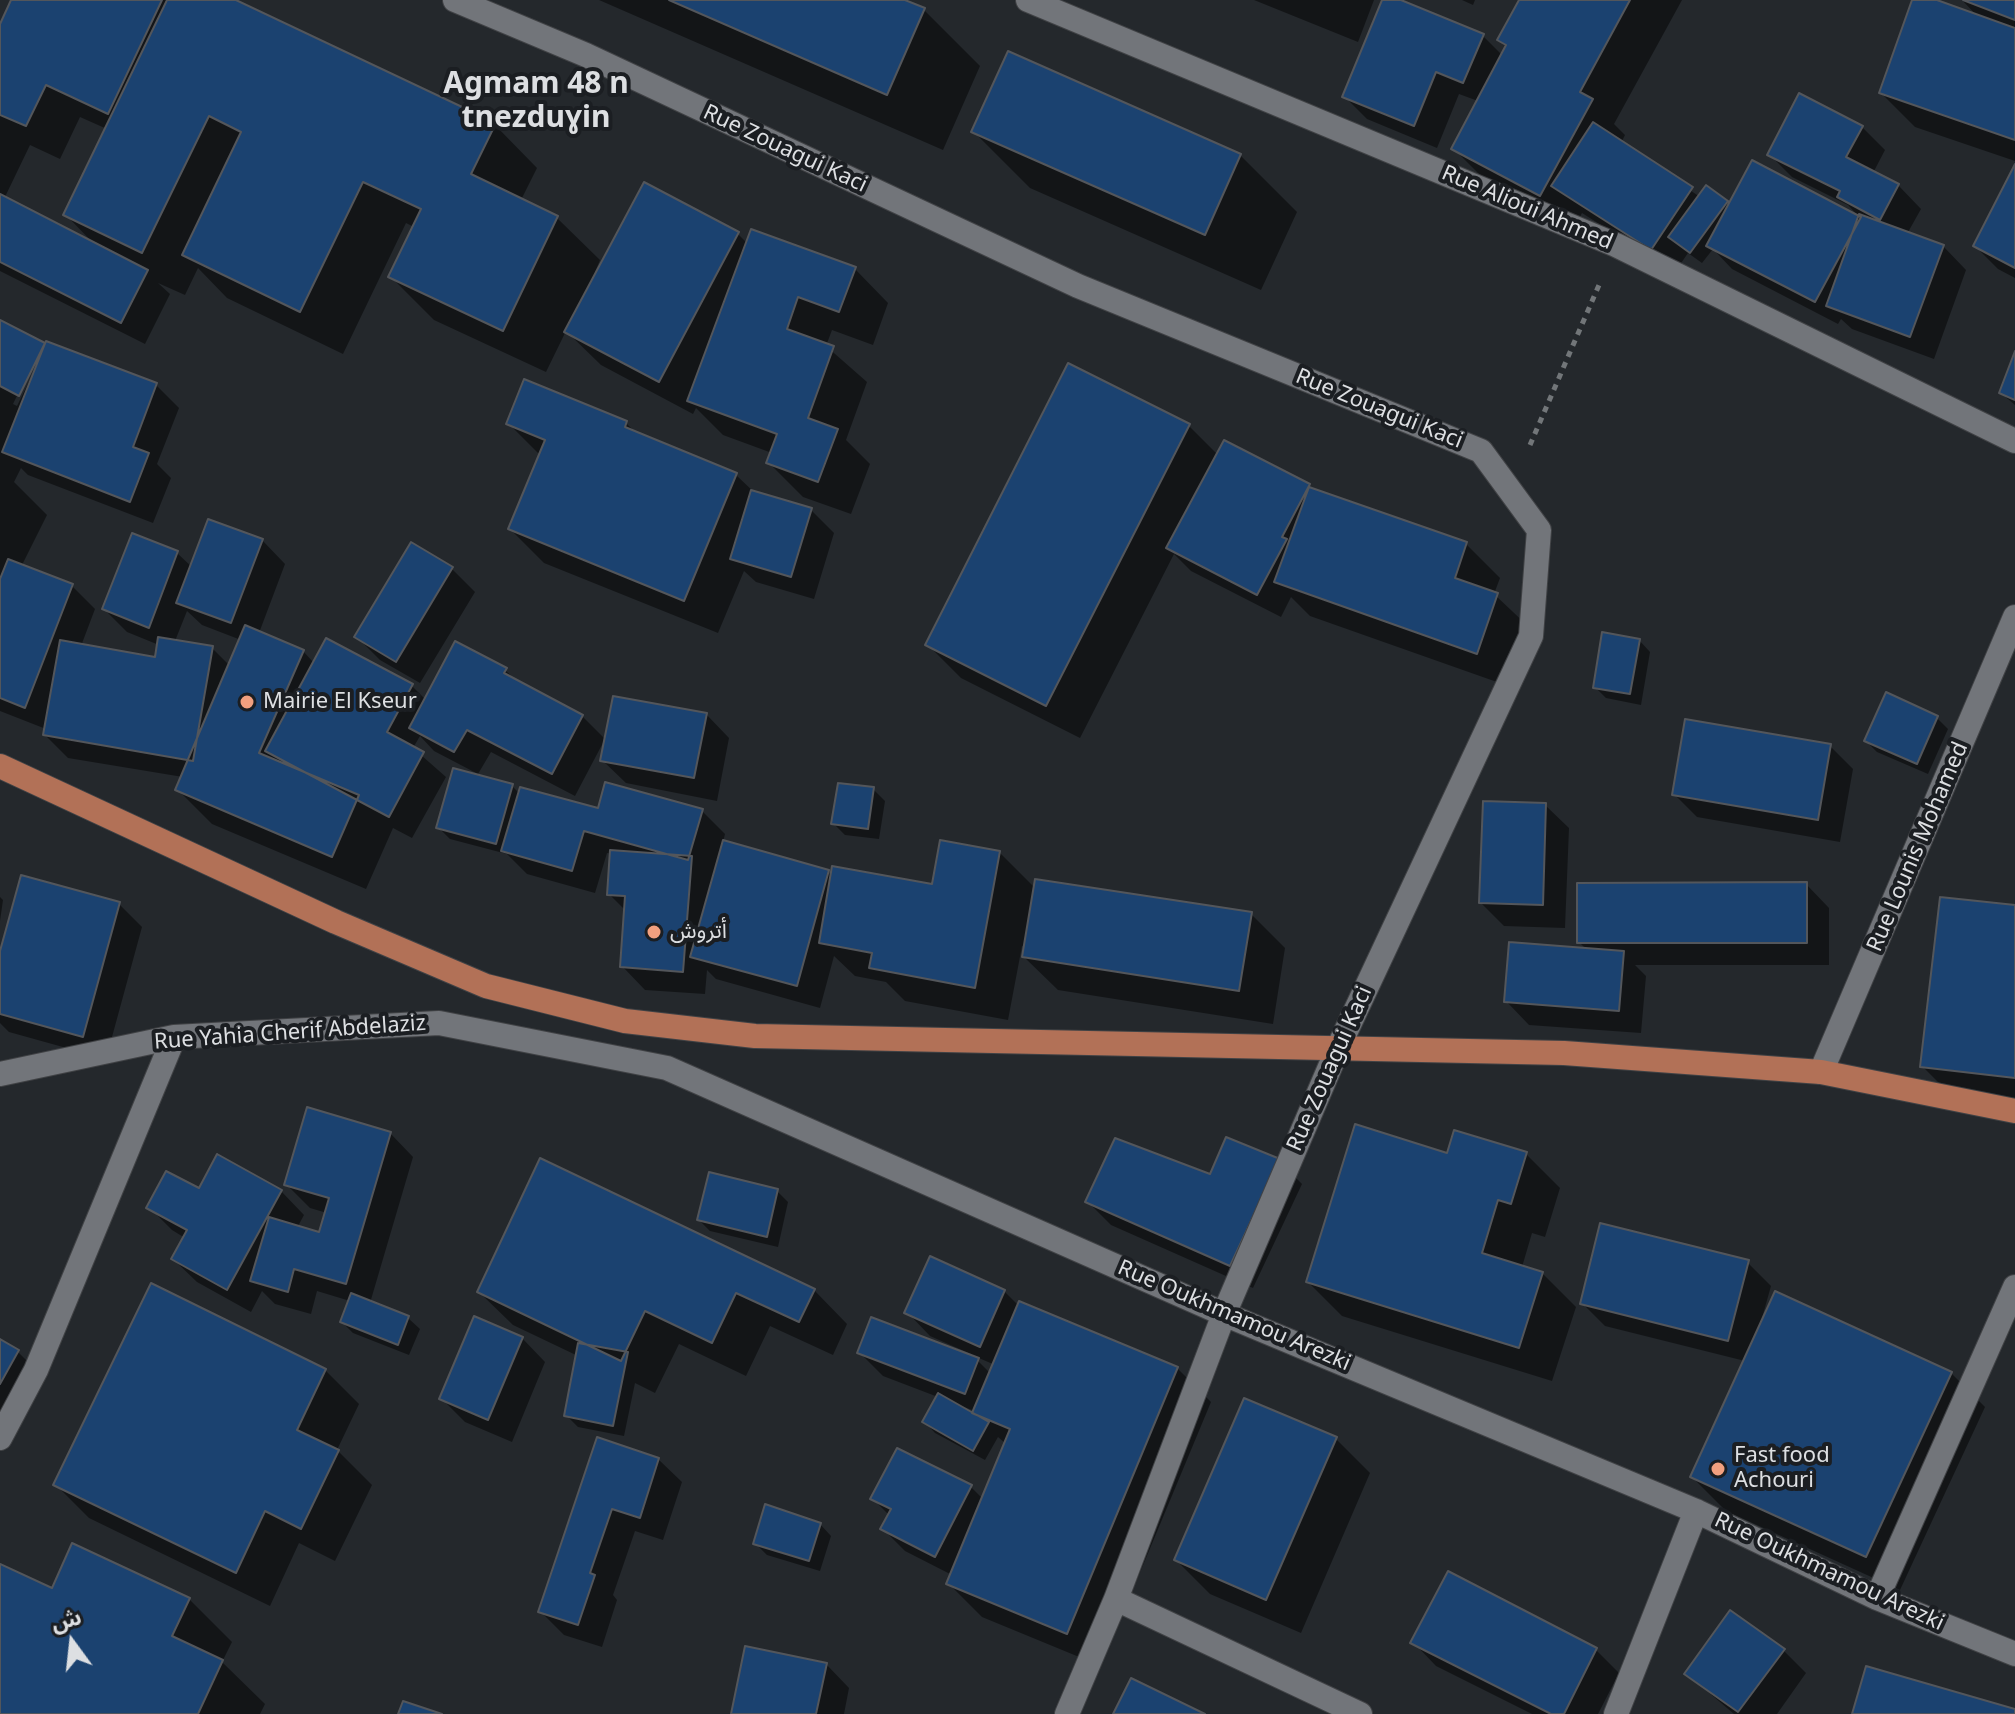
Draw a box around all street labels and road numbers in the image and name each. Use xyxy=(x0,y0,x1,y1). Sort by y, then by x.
street label: Rue Zouagui Kaci xyxy=(699,99,871,199)
street label: Rue Alioui Ahmed xyxy=(1437,160,1617,256)
street label: Rue Zouagui Kaci xyxy=(1292,363,1466,455)
street label: Rue Lounis Mohamed xyxy=(1862,738,1974,956)
street label: Rue Zouagui Kaci xyxy=(1282,982,1378,1156)
street label: Rue Yahia Cherif Abdelaziz xyxy=(153,1010,427,1056)
street label: Rue Oukhmamou Arezki xyxy=(1114,1255,1354,1377)
street label: Rue Oukhmamou Arezki xyxy=(1710,1507,1948,1637)

